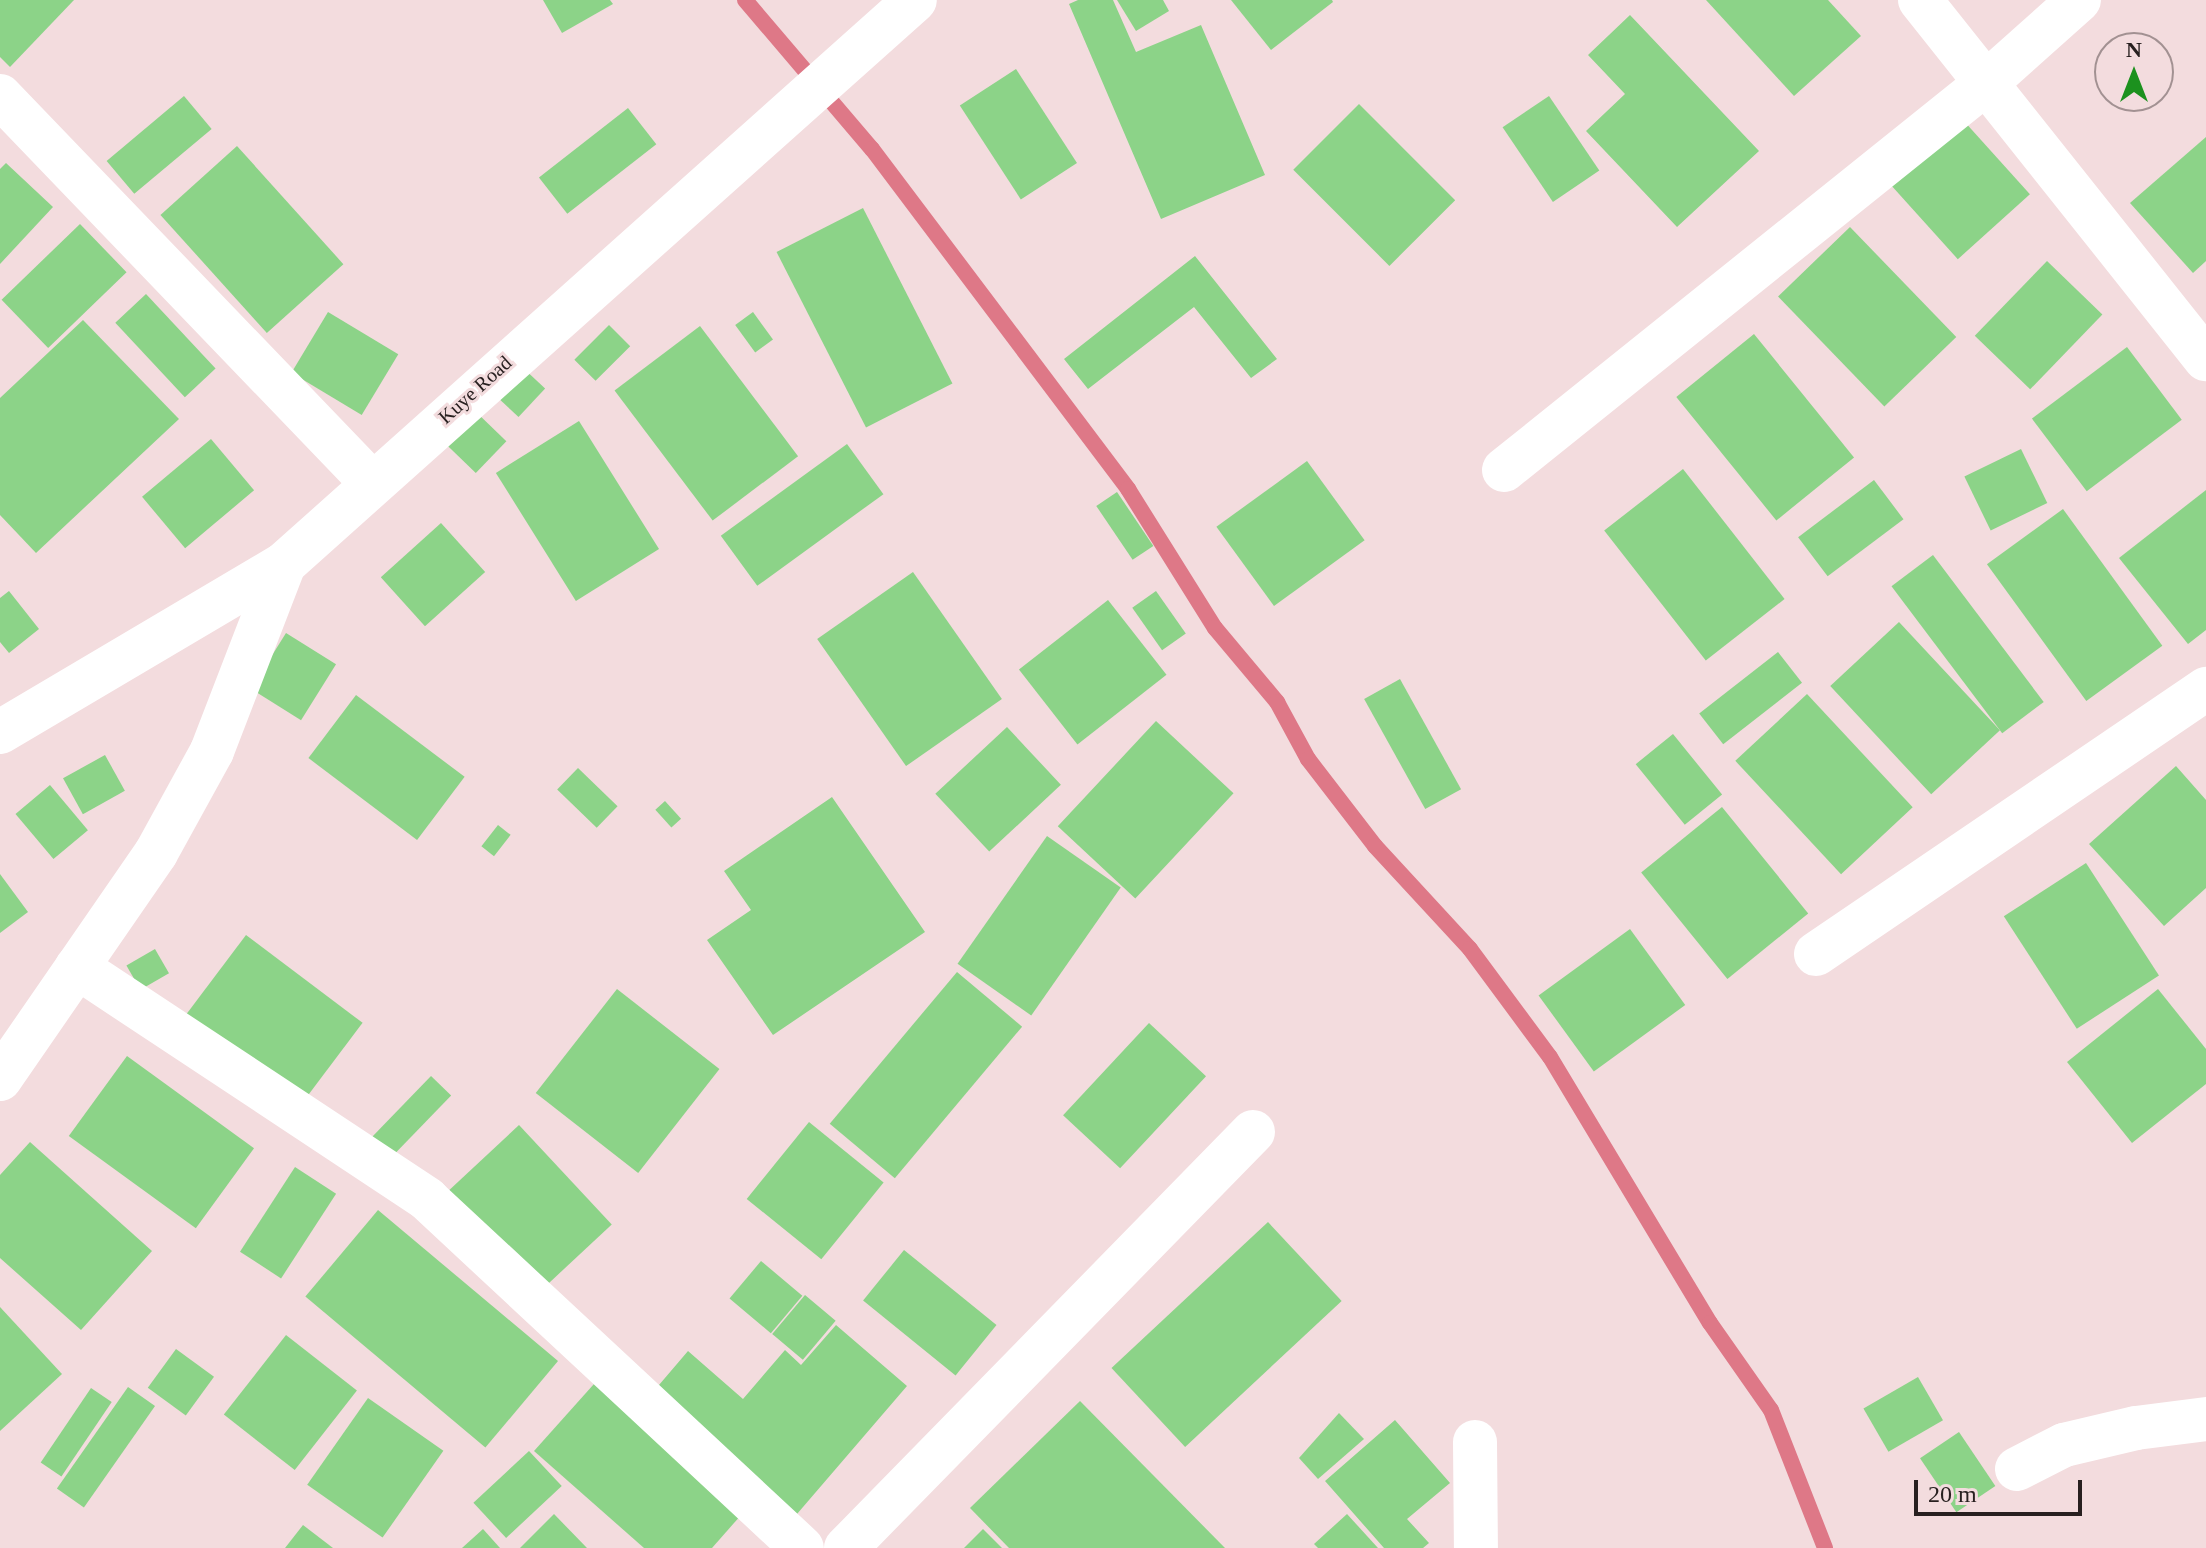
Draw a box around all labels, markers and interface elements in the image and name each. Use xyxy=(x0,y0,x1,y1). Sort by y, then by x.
north arrow xyxy=(2094,32,2174,112)
text: N xyxy=(2126,37,2142,62)
street label: Kuye Road xyxy=(433,351,517,429)
scale bar xyxy=(1918,1464,2086,1514)
text: 20 m xyxy=(1928,1481,1977,1507)

